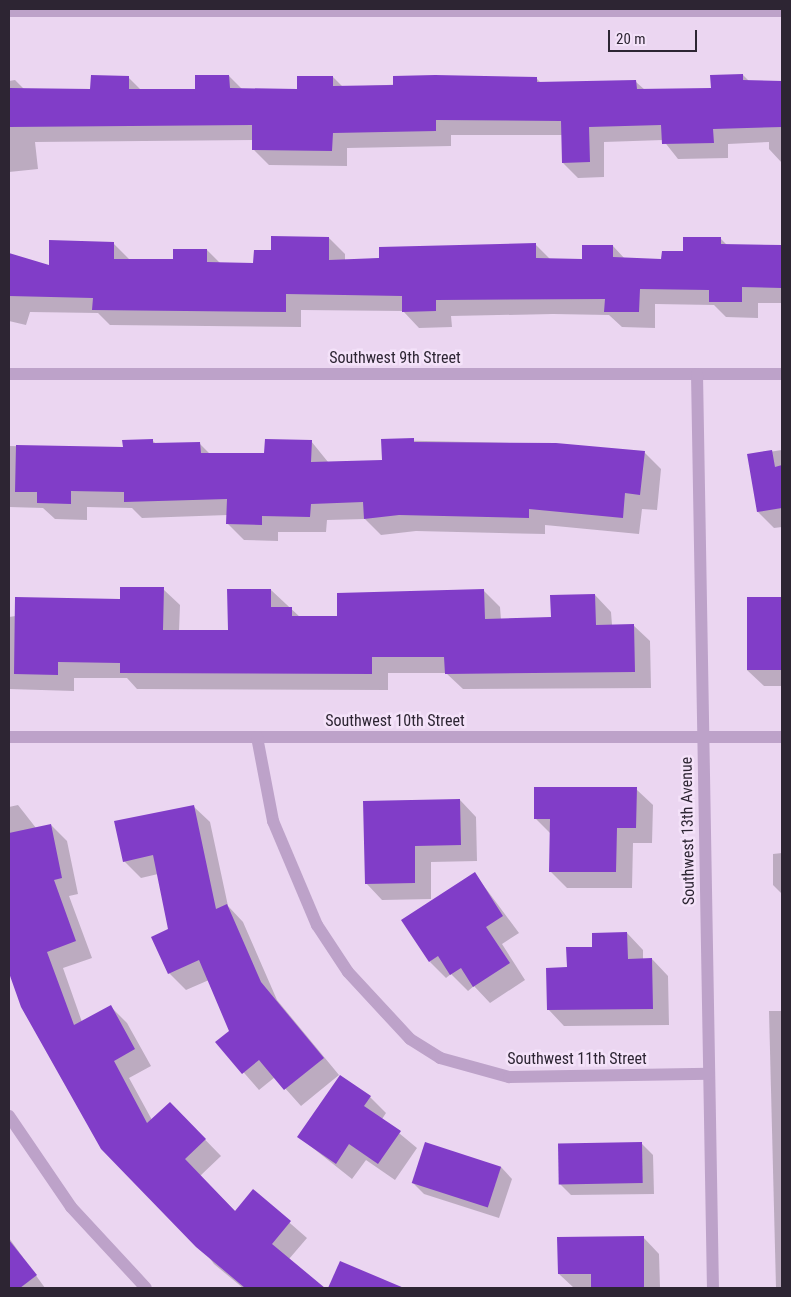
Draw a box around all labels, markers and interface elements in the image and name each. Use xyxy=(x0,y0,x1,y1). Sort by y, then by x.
scale bar xyxy=(611,20,700,52)
text: 20 m xyxy=(616,30,646,48)
street label: Southwest 9th Street xyxy=(329,348,461,368)
street label: Southwest 10th Street xyxy=(325,711,465,731)
street label: Southwest 13th Avenue xyxy=(677,757,699,905)
street label: Southwest 11th Street xyxy=(507,1049,647,1069)

